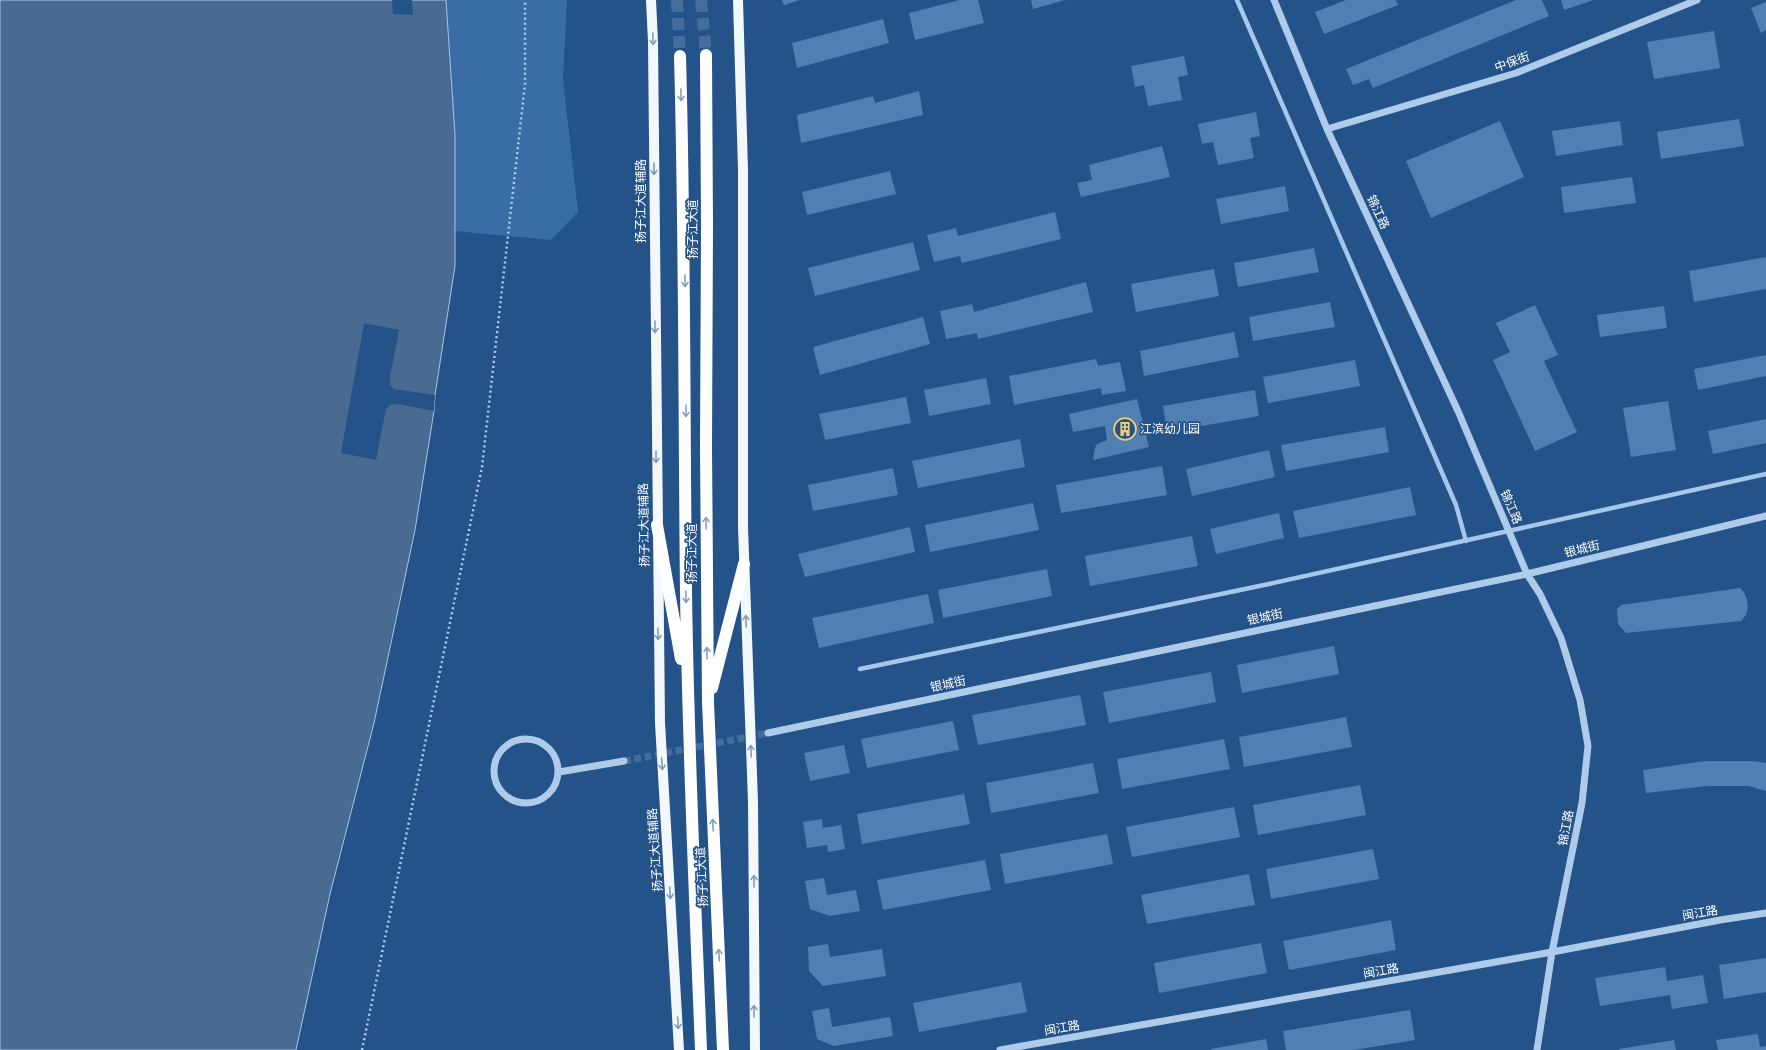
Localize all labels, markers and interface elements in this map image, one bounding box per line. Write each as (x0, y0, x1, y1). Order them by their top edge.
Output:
one-way arrow (649, 32, 656, 45)
street label: 中保街 (1492, 48, 1532, 75)
one-way arrow (677, 88, 685, 101)
street label: 扬子江大道辅路 (632, 159, 649, 243)
one-way arrow (650, 162, 658, 175)
street label: 锦江路 (1363, 192, 1394, 232)
street label: 扬子江大道 (684, 199, 701, 259)
one-way arrow (681, 274, 689, 287)
one-way arrow (651, 320, 659, 333)
one-way arrow (682, 404, 690, 417)
building icon: 江滨幼儿园 (1112, 416, 1138, 442)
place label: 江滨幼儿园 (1140, 420, 1200, 437)
one-way arrow (652, 450, 660, 463)
street label: 扬子江大道辅路 (634, 483, 653, 567)
street label: 锦江路 (1497, 487, 1526, 527)
one-way arrow (702, 517, 710, 530)
street label: 扬子江大道 (683, 523, 700, 583)
street label: 银城街 (1562, 536, 1601, 561)
one-way arrow (682, 590, 690, 603)
street label: 银城街 (1246, 604, 1284, 629)
one-way arrow (743, 615, 750, 628)
one-way arrow (654, 627, 662, 640)
one-way arrow (703, 647, 711, 660)
street label: 银城街 (929, 671, 967, 696)
one-way arrow (748, 745, 755, 758)
one-way arrow (659, 757, 666, 770)
street label: 扬子江大道辅路 (643, 808, 666, 893)
street label: 锦江路 (1554, 809, 1577, 847)
one-way arrow (710, 819, 717, 832)
street label: 扬子江大道 (691, 847, 712, 907)
one-way arrow (750, 875, 758, 888)
one-way arrow (667, 887, 674, 900)
street label: 闽江路 (1681, 901, 1719, 924)
one-way arrow (716, 949, 723, 962)
street label: 闽江路 (1362, 959, 1400, 982)
one-way arrow (751, 1005, 758, 1018)
one-way arrow (674, 1016, 682, 1029)
street label: 闽江路 (1043, 1016, 1081, 1039)

